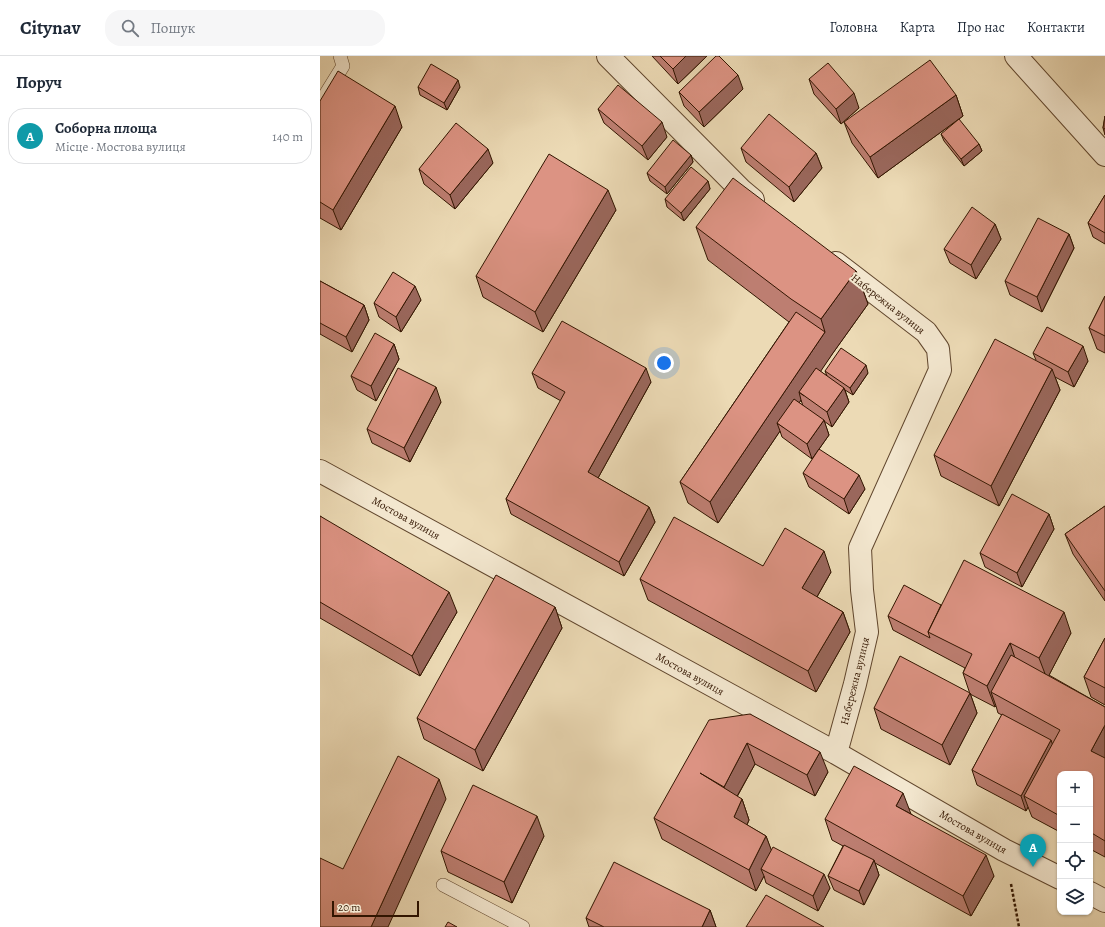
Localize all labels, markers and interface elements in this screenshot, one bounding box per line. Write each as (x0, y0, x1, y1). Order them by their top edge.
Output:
search box (105, 10, 385, 46)
text: Citynav (20, 15, 81, 41)
icon: search (119, 17, 141, 39)
text: Пошук (151, 18, 195, 38)
text: Головна (829, 18, 878, 37)
text: Карта (900, 18, 935, 37)
text: Про нас (957, 18, 1005, 37)
text: Контакти (1027, 18, 1085, 37)
text: Поруч (16, 71, 62, 94)
text: Соборна площа (55, 118, 157, 138)
text: A (26, 128, 34, 145)
text: 140 m (272, 128, 303, 145)
text: Місце · Мостова вулиця (55, 138, 186, 155)
street label: Набережна вулиця (848, 270, 928, 338)
your location (654, 353, 674, 373)
street label: Мостова вулиця (369, 493, 443, 543)
street label: Набережна вулиця (837, 636, 873, 726)
street label: Мостова вулиця (653, 649, 727, 699)
map controls (1057, 771, 1093, 915)
button: + (1057, 771, 1093, 807)
street label: Мостова вулиця (936, 807, 1010, 857)
button: − (1057, 807, 1093, 843)
pin: A (1020, 834, 1046, 867)
button: locate (1057, 843, 1093, 879)
button: layers (1057, 879, 1093, 915)
scale bar (332, 899, 419, 918)
text: 20 m (338, 900, 360, 915)

